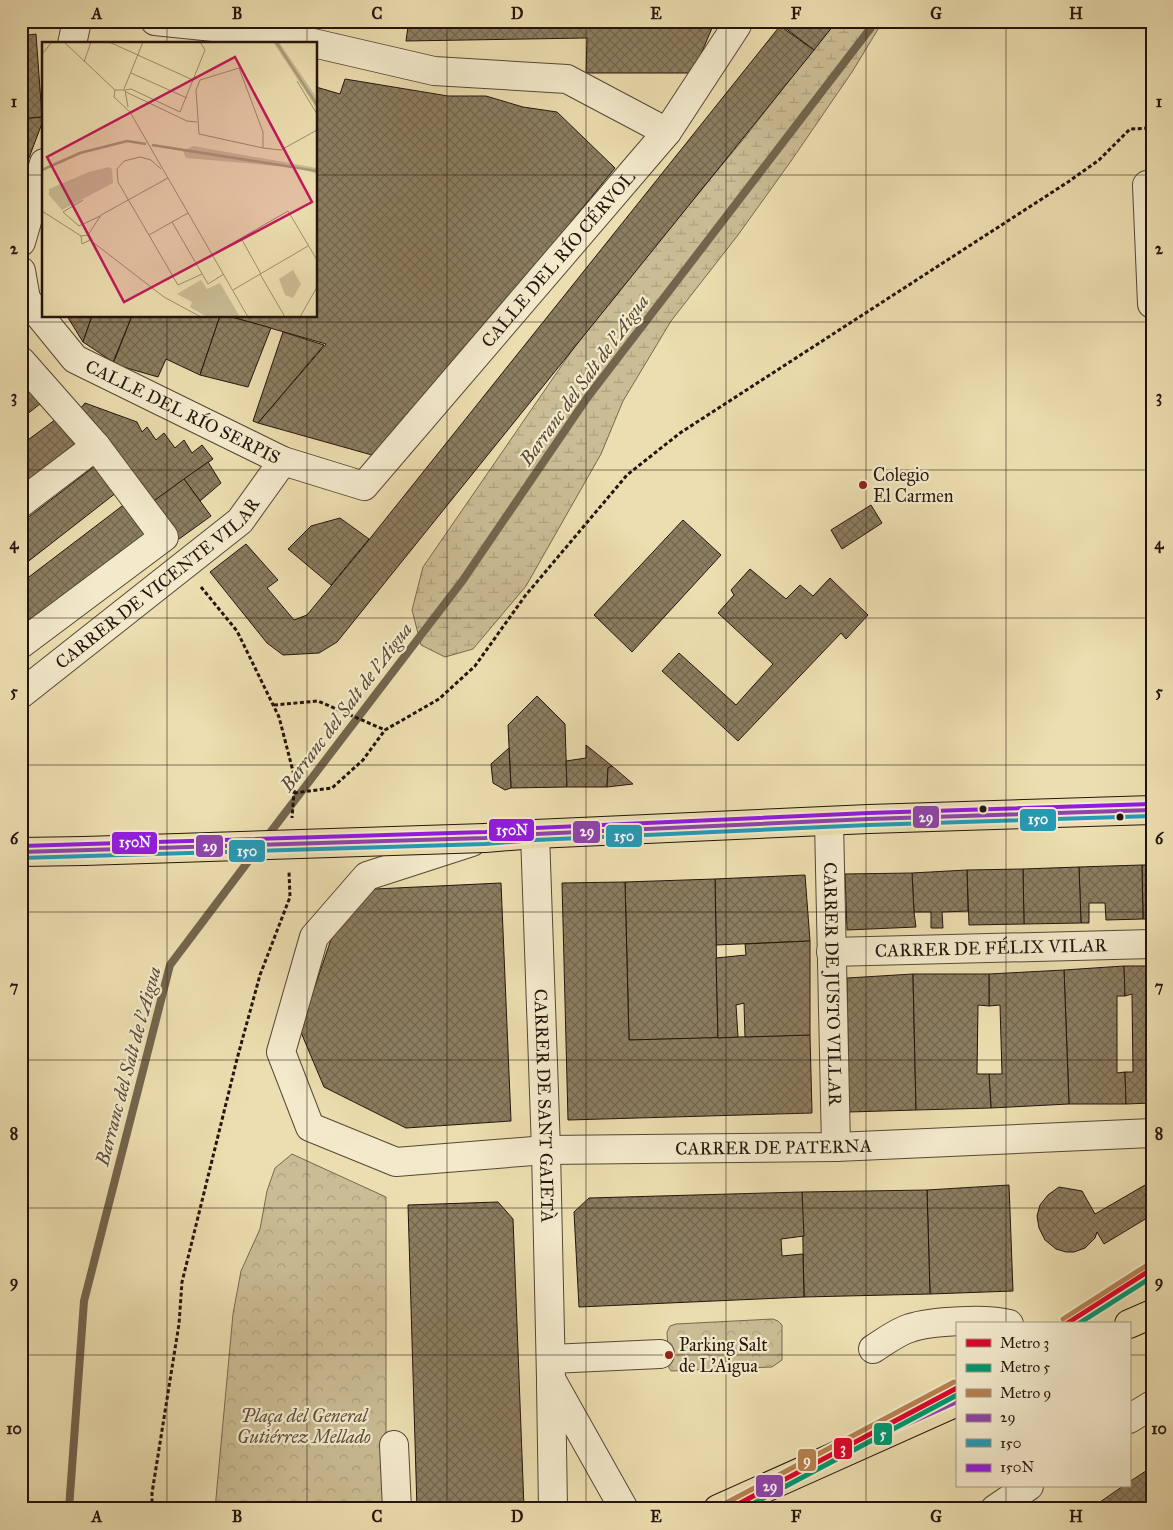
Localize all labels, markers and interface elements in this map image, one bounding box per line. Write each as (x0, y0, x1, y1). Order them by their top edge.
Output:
text: A (91, 4, 103, 23)
text: B (232, 4, 242, 23)
text: C (372, 4, 383, 23)
text: D (511, 4, 524, 23)
text: E (650, 4, 662, 23)
text: F (791, 4, 802, 23)
text: G (930, 4, 942, 23)
text: H (1069, 4, 1083, 23)
inset map (42, 42, 318, 318)
text: 1 (11, 92, 18, 111)
text: 1 (1156, 92, 1163, 111)
street label: CALLE DEL RÍO CÉRVOL (476, 166, 640, 352)
text: 2 (10, 239, 19, 258)
text: 2 (1155, 239, 1164, 258)
water label: Barranc del Salt de l'Aigua (514, 290, 654, 471)
street label: CALLE DEL RÍO SERPIS (82, 355, 284, 469)
text: 3 (11, 387, 17, 407)
text: 3 (1156, 387, 1162, 407)
place label: Colegio El Carmen (873, 464, 954, 507)
marker: Colegio El Carmen (857, 479, 869, 491)
street label: CARRER DE VICENTE VILAR (51, 492, 265, 674)
text: 4 (10, 534, 20, 554)
text: 4 (1155, 534, 1165, 554)
water label: Barranc del Salt de l'Aigua (275, 618, 417, 797)
text: 5 (10, 682, 18, 701)
text: 5 (1155, 682, 1163, 701)
unlabelled marker (978, 804, 988, 814)
line badge: 29 (912, 805, 940, 829)
line badge: 150 (1019, 808, 1057, 832)
text: 29 (919, 809, 933, 827)
text: 150 (1028, 811, 1048, 828)
unlabelled marker (1115, 812, 1125, 822)
line badge: 150N (488, 818, 535, 842)
line badge: 29 (572, 820, 601, 844)
text: 150N (496, 822, 528, 839)
text: 29 (580, 823, 594, 841)
line badge: 150 (605, 824, 643, 848)
text: 150 (614, 828, 634, 845)
text: 6 (10, 829, 19, 848)
text: 6 (1155, 829, 1164, 848)
line badge: 150N (111, 831, 158, 855)
text: 150N (119, 834, 151, 851)
line badge: 29 (195, 834, 224, 858)
text: 29 (203, 838, 217, 856)
line badge: 150 (228, 839, 266, 863)
text: 150 (237, 843, 257, 860)
street label: CARRER DE JUSTO VILLAR (819, 862, 846, 1107)
street label: CARRER DE FÉLIX VILAR (875, 934, 1109, 962)
water label: Barranc del Salt de l'Aigua (90, 964, 166, 1169)
text: 7 (10, 977, 19, 996)
text: 7 (1155, 977, 1164, 996)
street label: CARRER DE SANT GAIETÀ (529, 988, 561, 1223)
text: 8 (10, 1124, 18, 1143)
text: 8 (1155, 1124, 1163, 1143)
street label: CARRER DE PATERNA (675, 1134, 872, 1160)
text: 9 (10, 1272, 18, 1292)
text: 9 (1155, 1272, 1163, 1292)
legend (956, 1322, 1130, 1488)
place label: Parking Salt de L'Aigua (679, 1334, 768, 1378)
text: Metro 3 (1000, 1334, 1049, 1352)
marker: Parking Salt de L'Aigua (663, 1349, 675, 1361)
text: Metro 5 (1000, 1358, 1050, 1376)
text: Metro 9 (1000, 1384, 1051, 1402)
park label: Plaça del General Gutiérrez Mellado (237, 1405, 371, 1448)
text: 29 (1000, 1408, 1015, 1426)
text: 10 (6, 1419, 22, 1438)
text: 10 (1151, 1419, 1167, 1438)
line badge: 5 (873, 1422, 893, 1446)
text: 5 (880, 1426, 887, 1443)
text: 150 (1000, 1434, 1022, 1452)
line badge: 3 (833, 1437, 853, 1460)
text: 3 (840, 1440, 846, 1458)
line badge: 9 (797, 1448, 817, 1472)
text: 9 (803, 1452, 811, 1470)
text: 150N (1000, 1458, 1035, 1476)
line badge: 29 (755, 1474, 784, 1498)
text: 29 (763, 1478, 777, 1496)
text: A (91, 1507, 103, 1526)
text: B (232, 1507, 242, 1526)
text: C (372, 1507, 383, 1526)
text: D (511, 1507, 524, 1526)
text: E (650, 1507, 662, 1526)
text: F (791, 1507, 802, 1526)
text: G (930, 1507, 942, 1526)
text: H (1069, 1507, 1083, 1526)

